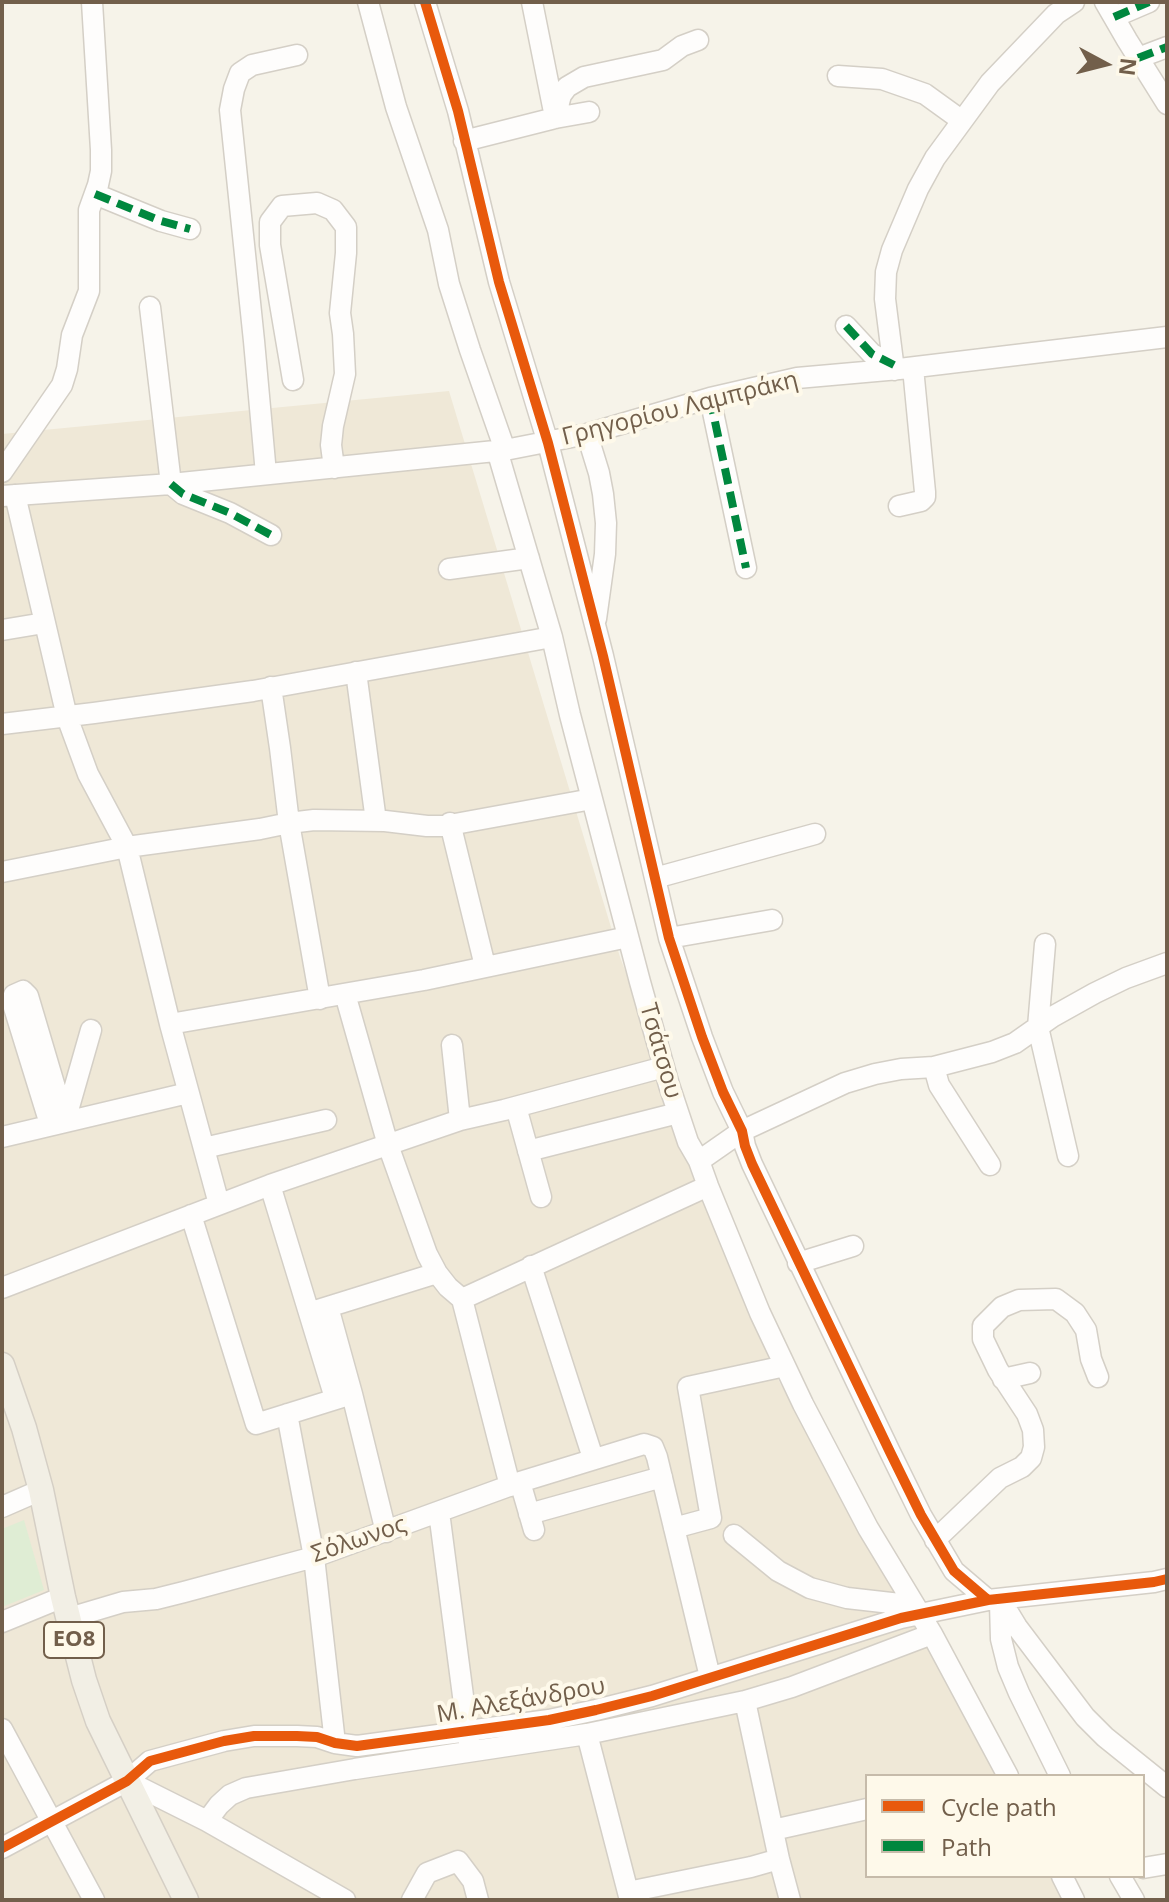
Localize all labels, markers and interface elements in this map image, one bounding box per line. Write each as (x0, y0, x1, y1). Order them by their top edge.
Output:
north arrow (1065, 24, 1145, 104)
text: N (1113, 56, 1145, 78)
street label: Γρηγορίου Λαμπράκη (559, 366, 801, 452)
street label: Τσάτσου (633, 1000, 687, 1102)
street label: Σόλωνος (308, 1510, 410, 1570)
road number: ΕΟ8 (44, 1622, 104, 1658)
street label: Μ. Αλεξάνδρου (435, 1672, 607, 1730)
legend (865, 1774, 1145, 1878)
text: Cycle path (941, 1790, 1057, 1823)
text: Path (941, 1830, 992, 1863)

